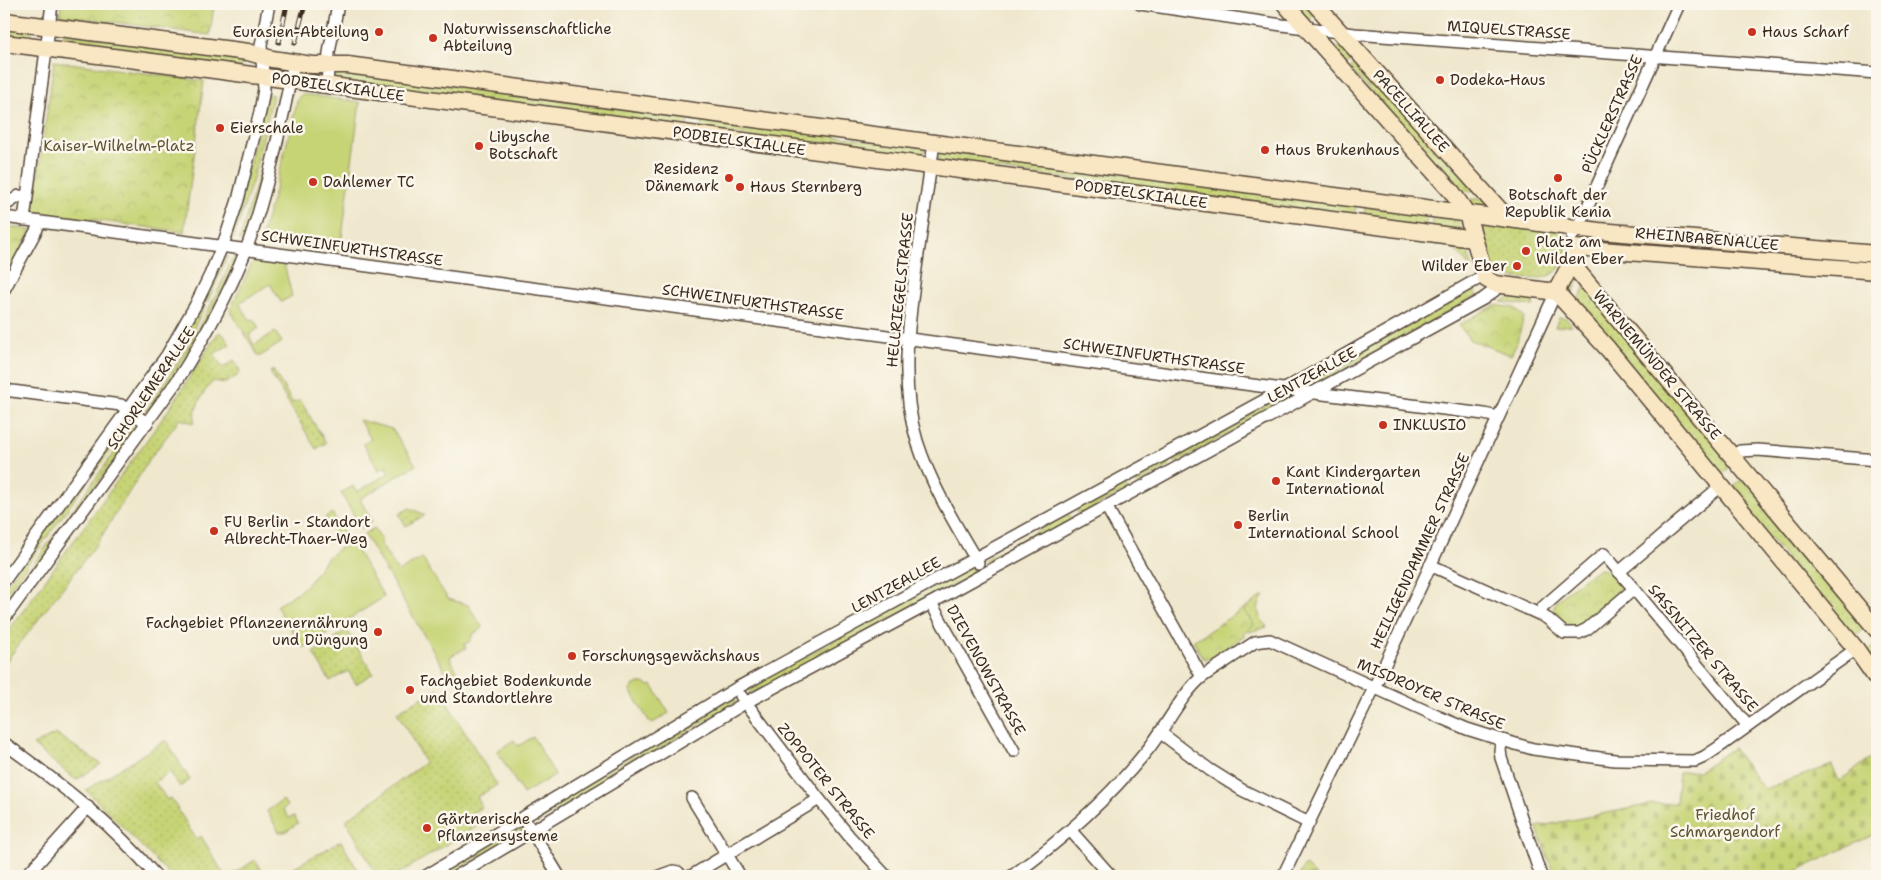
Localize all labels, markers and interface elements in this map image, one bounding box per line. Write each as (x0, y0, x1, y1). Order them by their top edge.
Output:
street label: MIQUELSTRASSE (1446, 16, 1572, 44)
place label: Naturwissenschaftliche Abteilung (443, 19, 612, 56)
place label: Eurasien-Abteilung (232, 22, 369, 42)
place label: Haus Scharf (1762, 22, 1849, 42)
marker: Eurasien-Abteilung (373, 26, 385, 38)
marker: Haus Scharf (1746, 26, 1758, 38)
marker: Naturwissenschaftliche Abteilung (427, 32, 439, 44)
street label: PÜCKLERSTRASSE (1577, 51, 1647, 177)
street label: PACELLIALLEE (1368, 65, 1454, 157)
street label: PODBIELSKIALLEE (270, 68, 406, 106)
place label: Dodeka-Haus (1450, 70, 1546, 90)
marker: Dodeka-Haus (1434, 74, 1446, 86)
place label: Eierschale (230, 118, 304, 138)
marker: Eierschale (214, 122, 226, 134)
street label: PODBIELSKIALLEE (671, 122, 807, 160)
place label: Libysche Botschaft (489, 127, 558, 164)
park label: Kaiser-Wilhelm-Platz (43, 136, 195, 156)
marker: Libysche Botschaft (473, 140, 485, 152)
place label: Haus Brukenhaus (1275, 140, 1400, 160)
marker: Haus Brukenhaus (1259, 144, 1271, 156)
place label: Residenz Dänemark (645, 159, 719, 196)
place label: Dahlemer TC (323, 172, 415, 192)
marker: Residenz Dänemark (723, 172, 735, 184)
marker: Botschaft der Republik Kenia (1552, 172, 1564, 184)
street label: PODBIELSKIALLEE (1073, 175, 1209, 213)
marker: Dahlemer TC (307, 176, 319, 188)
place label: Haus Sternberg (750, 177, 862, 197)
marker: Haus Sternberg (734, 181, 746, 193)
place label: Botschaft der Republik Kenia (1505, 185, 1612, 222)
street label: HELLRIEGELSTRASSE (882, 212, 918, 368)
street label: RHEINBABENALLEE (1634, 223, 1780, 255)
street label: SCHWEINFURTHSTRASSE (260, 225, 444, 271)
place label: Platz am Wilden Eber (1536, 232, 1624, 269)
marker: Platz am Wilden Eber (1520, 245, 1532, 257)
place label: Wilder Eber (1421, 256, 1507, 276)
marker: Wilder Eber (1511, 260, 1523, 272)
street label: SCHWEINFURTHSTRASSE (661, 279, 845, 325)
street label: WARNEMÜNDER STRASSE (1588, 286, 1726, 444)
street label: SCHORLEMERALLEE (102, 323, 200, 453)
street label: SCHWEINFURTHSTRASSE (1062, 333, 1246, 379)
street label: LENTZEALLEE (1264, 342, 1360, 408)
place label: INKLUSIO (1393, 415, 1466, 435)
marker: INKLUSIO (1377, 419, 1389, 431)
street label: HEILIGENDAMMER STRASSE (1366, 450, 1474, 652)
place label: Kant Kindergarten International (1286, 462, 1421, 499)
marker: Kant Kindergarten International (1270, 475, 1282, 487)
place label: Berlin International School (1248, 506, 1399, 543)
place label: FU Berlin - Standort Albrecht-Thaer-Weg (224, 512, 371, 549)
marker: Berlin International School (1232, 519, 1244, 531)
marker: FU Berlin - Standort Albrecht-Thaer-Weg (208, 525, 220, 537)
street label: LENTZEALLEE (848, 552, 944, 618)
street label: SASSNITZER STRASSE (1644, 580, 1762, 716)
street label: DIEVENOWSTRASSE (942, 601, 1030, 739)
place label: Fachgebiet Pflanzenernährung und Düngung (146, 613, 368, 650)
marker: Fachgebiet Pflanzenernährung und Düngung (372, 626, 384, 638)
place label: Forschungsgewächshaus (582, 646, 760, 666)
marker: Forschungsgewächshaus (566, 650, 578, 662)
street label: MISDROYER STRASSE (1354, 654, 1508, 734)
place label: Fachgebiet Bodenkunde und Standortlehre (420, 671, 592, 708)
marker: Fachgebiet Bodenkunde und Standortlehre (404, 684, 416, 696)
street label: ZOPPOTER STRASSE (773, 719, 879, 843)
park label: Friedhof Schmargendorf (1670, 805, 1781, 842)
place label: Gärtnerische Pflanzensysteme (437, 809, 559, 846)
marker: Gärtnerische Pflanzensysteme (421, 822, 433, 834)

